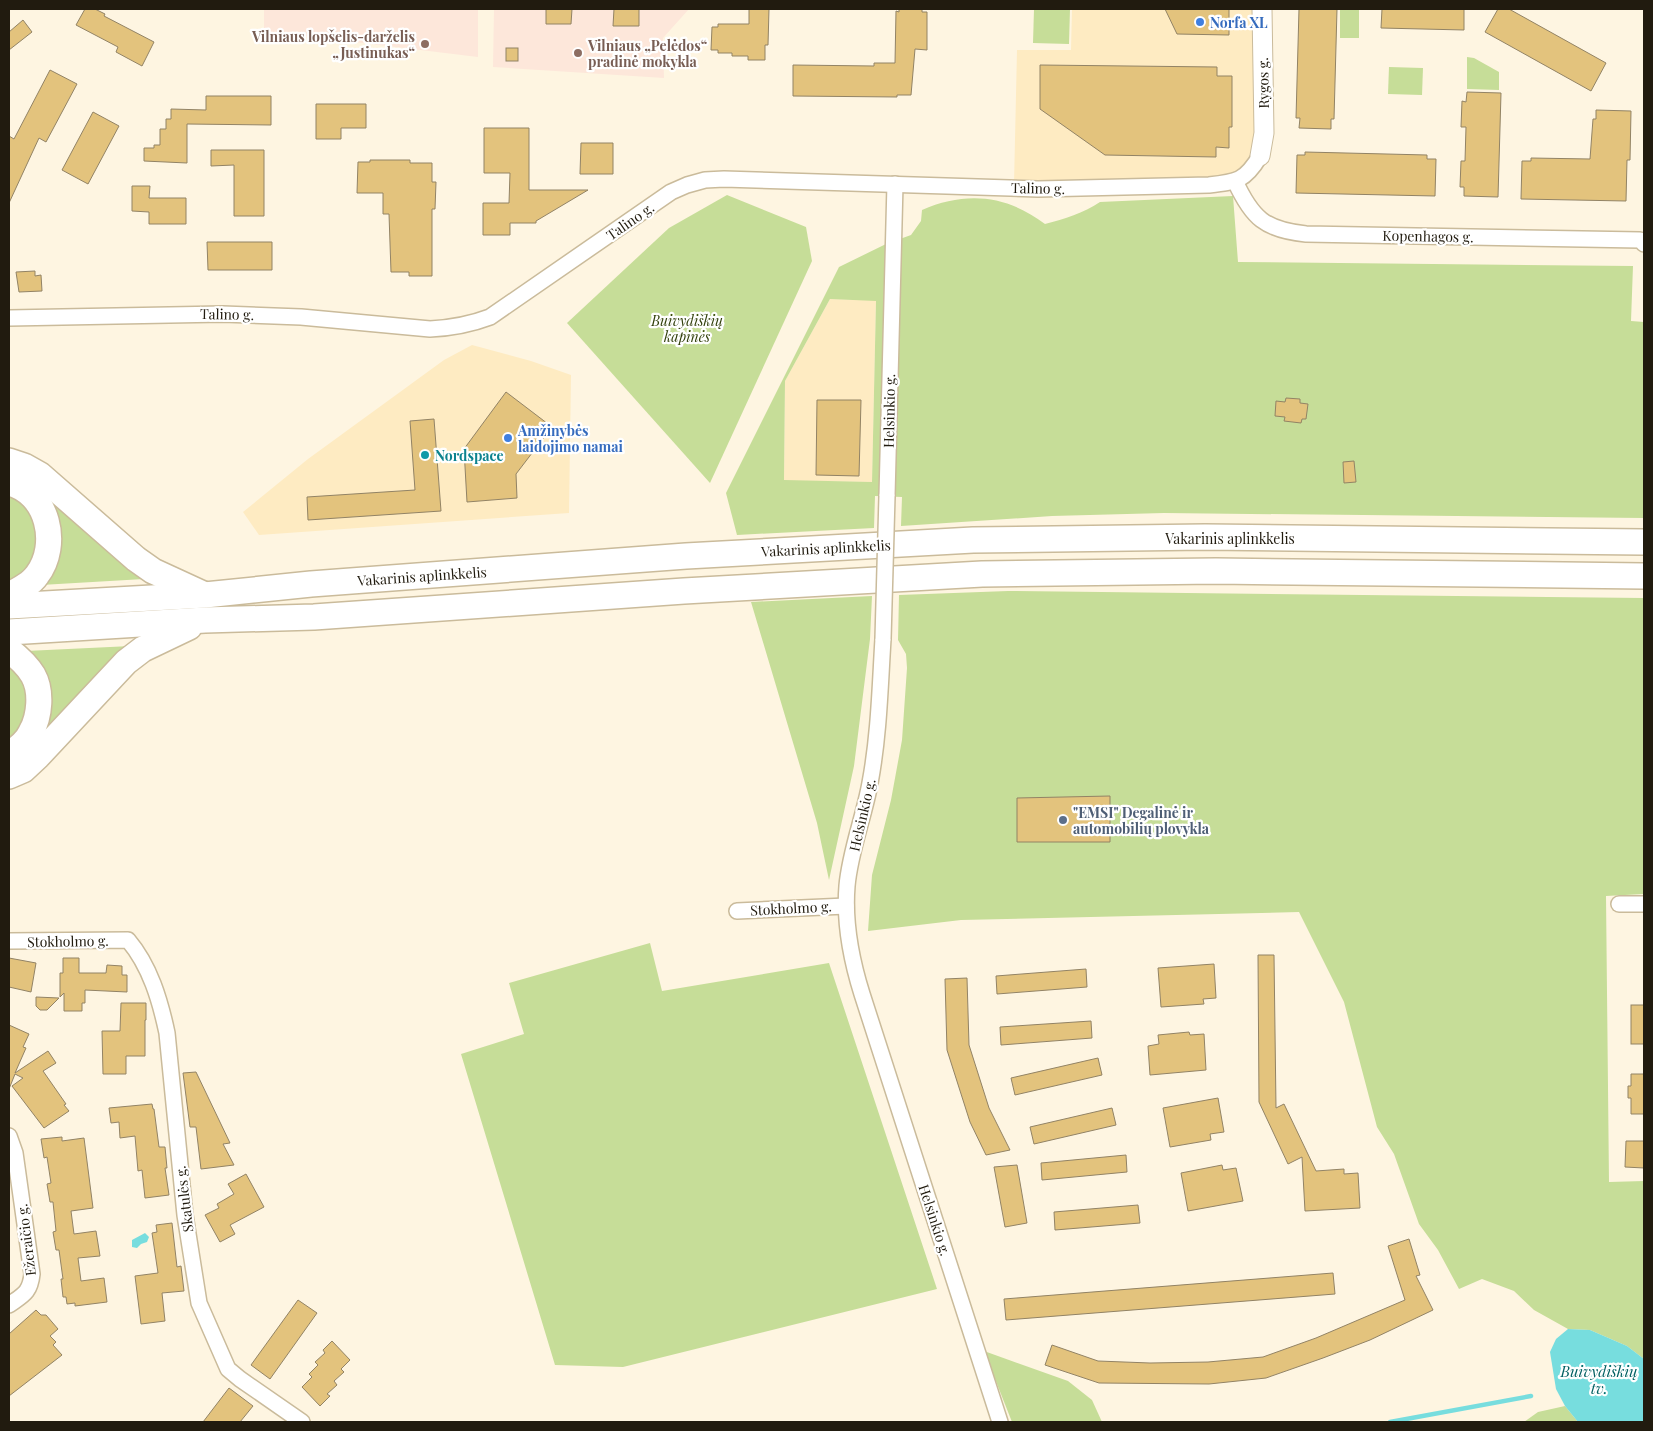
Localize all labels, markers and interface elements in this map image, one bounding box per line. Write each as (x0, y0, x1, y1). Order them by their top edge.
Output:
place label: Norfa XL (1210, 13, 1268, 32)
marker: Norfa XL (1194, 16, 1206, 28)
place label: Vilniaus lopšelis-darželis „Justinukas“ (251, 27, 415, 62)
place label: Vilniaus „Pelėdos“ pradinė mokykla (587, 36, 707, 71)
marker: Vilniaus lopšelis-darželis „Justinukas“ (419, 38, 431, 50)
marker: Vilniaus „Pelėdos“ pradinė mokykla (572, 47, 584, 59)
street label: Rygos g. (1253, 57, 1273, 109)
street label: Talino g. (1011, 178, 1065, 198)
street label: Talino g. (602, 198, 658, 244)
street label: Kopenhagos g. (1382, 226, 1474, 246)
street label: Talino g. (200, 304, 254, 324)
park label: Buivydiškių kapinės (650, 311, 723, 346)
street label: Helsinkio g. (879, 374, 899, 448)
place label: Amžinybės laidojimo namai (517, 421, 623, 456)
marker: Amžinybės laidojimo namai (502, 432, 514, 444)
place label: Nordspace (435, 446, 504, 465)
marker: Nordspace (419, 449, 431, 461)
street label: Vakarinis aplinkkelis (1164, 529, 1295, 548)
street label: Vakarinis aplinkkelis (760, 535, 891, 561)
street label: Vakarinis aplinkkelis (356, 562, 487, 590)
street label: Helsinkio g. (844, 777, 880, 853)
place label: "EMSI" Degalinė ir automobilių plovykla (1073, 803, 1210, 838)
marker: "EMSI" Degalinė ir automobilių plovykla (1057, 814, 1069, 826)
street label: Stokholmo g. (750, 896, 832, 920)
street label: Stokholmo g. (27, 931, 109, 951)
street label: Skatulės g. (171, 1165, 197, 1233)
street label: Helsinkio g. (915, 1182, 955, 1258)
street label: Ežeraičio g. (12, 1203, 40, 1277)
water label: Buivydiškių tv. (1560, 1361, 1637, 1398)

